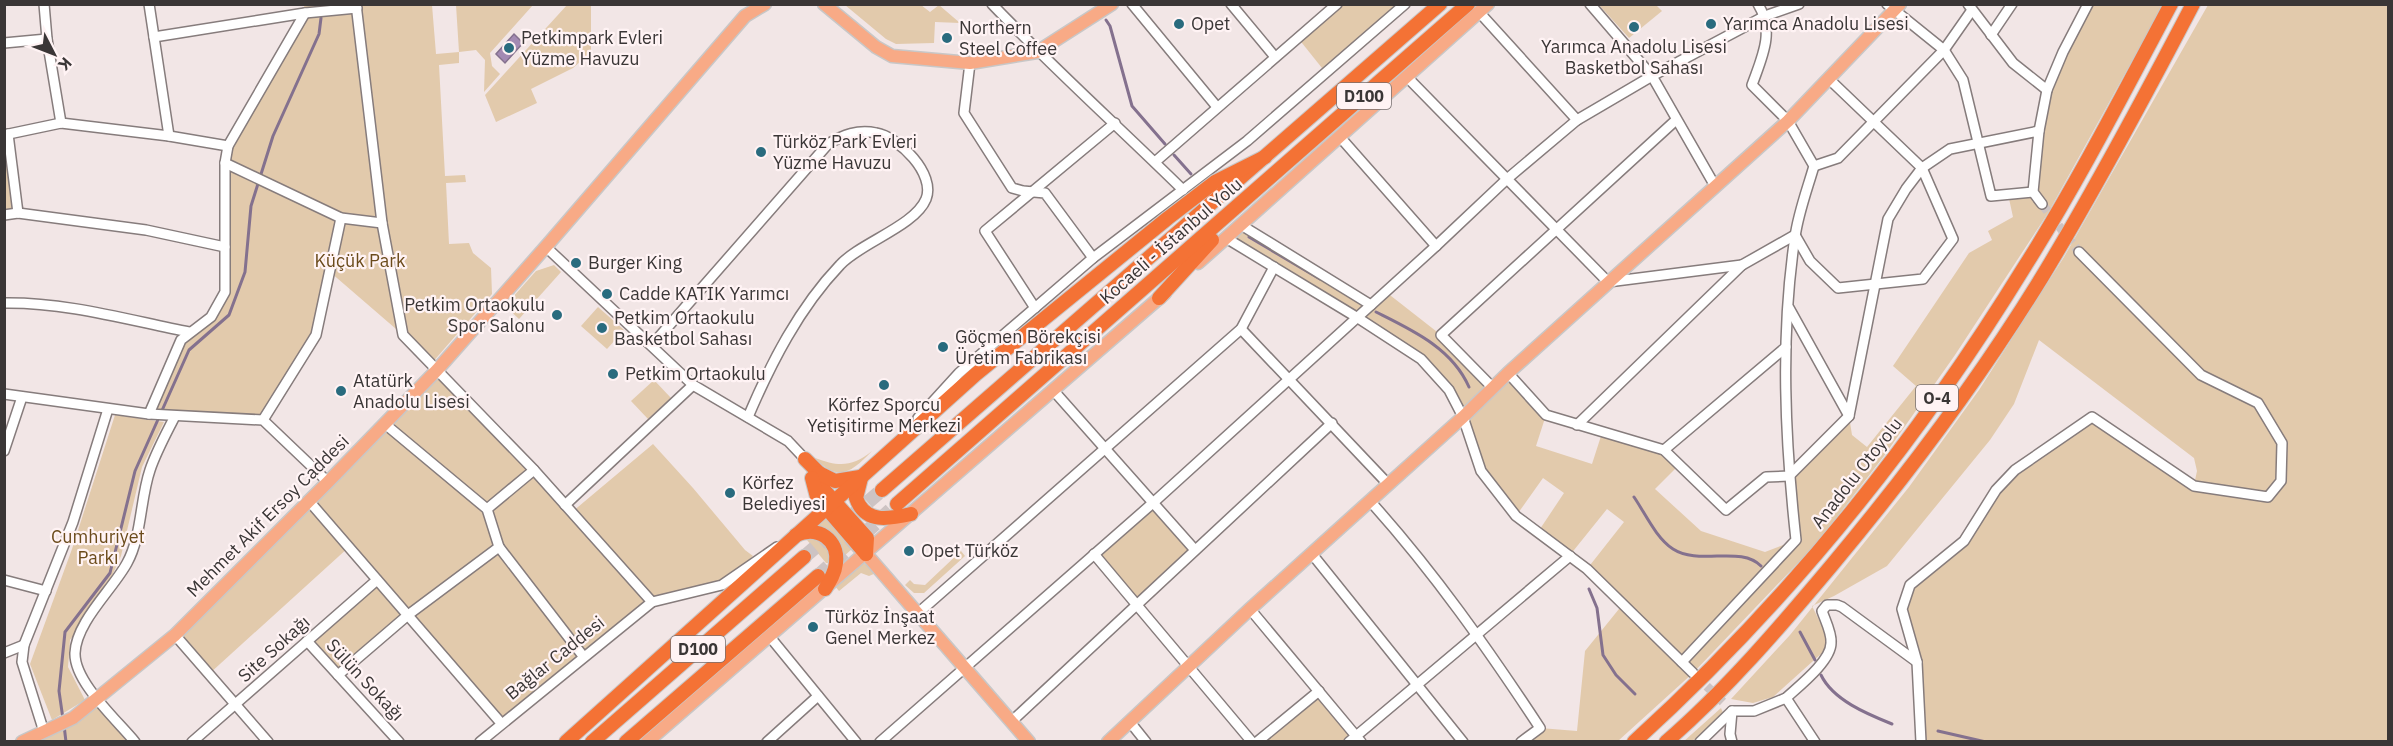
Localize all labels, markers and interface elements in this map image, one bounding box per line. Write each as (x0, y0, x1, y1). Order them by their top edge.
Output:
place label: Opet (1191, 12, 1230, 35)
place label: Yarımca Anadolu Lisesi (1723, 12, 1909, 35)
place label: Northern Steel Coffee (959, 16, 1057, 60)
marker: Opet (1172, 17, 1186, 31)
marker: Yarımca Anadolu Lisesi (1704, 17, 1718, 31)
marker: Yarımca Anadolu Lisesi Basketbol Sahası (1627, 20, 1641, 34)
north arrow (24, 24, 84, 84)
place label: Petkimpark Evleri Yüzme Havuzu (521, 26, 663, 70)
marker: Northern Steel Coffee (940, 31, 954, 45)
place label: Yarımca Anadolu Lisesi Basketbol Sahası (1541, 35, 1727, 79)
marker: Petkimpark Evleri Yüzme Havuzu (502, 41, 516, 55)
text: K (54, 53, 76, 75)
road number: D100 (1337, 83, 1391, 109)
place label: Türköz Park Evleri Yüzme Havuzu (773, 130, 917, 174)
marker: Türköz Park Evleri Yüzme Havuzu (754, 145, 768, 159)
street label: Kocaeli - İstanbul Yolu (1095, 172, 1247, 309)
park label: Küçük Park (315, 249, 406, 272)
place label: Burger King (588, 251, 682, 274)
marker: Burger King (569, 256, 583, 270)
place label: Cadde KATIK Yarımcı (619, 282, 789, 305)
marker: Cadde KATIK Yarımcı (600, 287, 614, 301)
place label: Petkim Ortaokulu Spor Salonu (404, 293, 545, 337)
place label: Petkim Ortaokulu Basketbol Sahası (614, 306, 755, 350)
marker: Petkim Ortaokulu Spor Salonu (550, 308, 564, 322)
marker: Petkim Ortaokulu Basketbol Sahası (595, 321, 609, 335)
place label: Göçmen Börekçisi Üretim Fabrikası (955, 325, 1101, 369)
marker: Göçmen Börekçisi Üretim Fabrikası (936, 340, 950, 354)
place label: Petkim Ortaokulu (625, 362, 766, 385)
marker: Petkim Ortaokulu (606, 367, 620, 381)
place label: Atatürk Anadolu Lisesi (353, 369, 470, 413)
marker: Körfez Sporcu Yetişitirme Merkezi (877, 378, 891, 392)
marker: Atatürk Anadolu Lisesi (334, 384, 348, 398)
road number: O-4 (1916, 385, 1958, 411)
place label: Körfez Sporcu Yetişitirme Merkezi (807, 393, 961, 437)
street label: Anadolu Otoyolu (1806, 413, 1907, 533)
street label: Mehmet Akif Ersoy Caddesi (182, 430, 354, 602)
place label: Körfez Belediyesi (742, 471, 825, 515)
marker: Körfez Belediyesi (723, 486, 737, 500)
park label: Cumhuriyet Parkı (51, 525, 145, 569)
place label: Opet Türköz (921, 539, 1018, 562)
marker: Opet Türköz (902, 544, 916, 558)
place label: Türköz İnşaat Genel Merkez (825, 605, 935, 649)
street label: Site Sokağı (233, 610, 314, 687)
street label: Bağlar Caddesi (500, 611, 609, 705)
marker: Türköz İnşaat Genel Merkez (806, 620, 820, 634)
street label: Sülün Sokağı (322, 634, 409, 725)
road number: D100 (671, 636, 725, 662)

